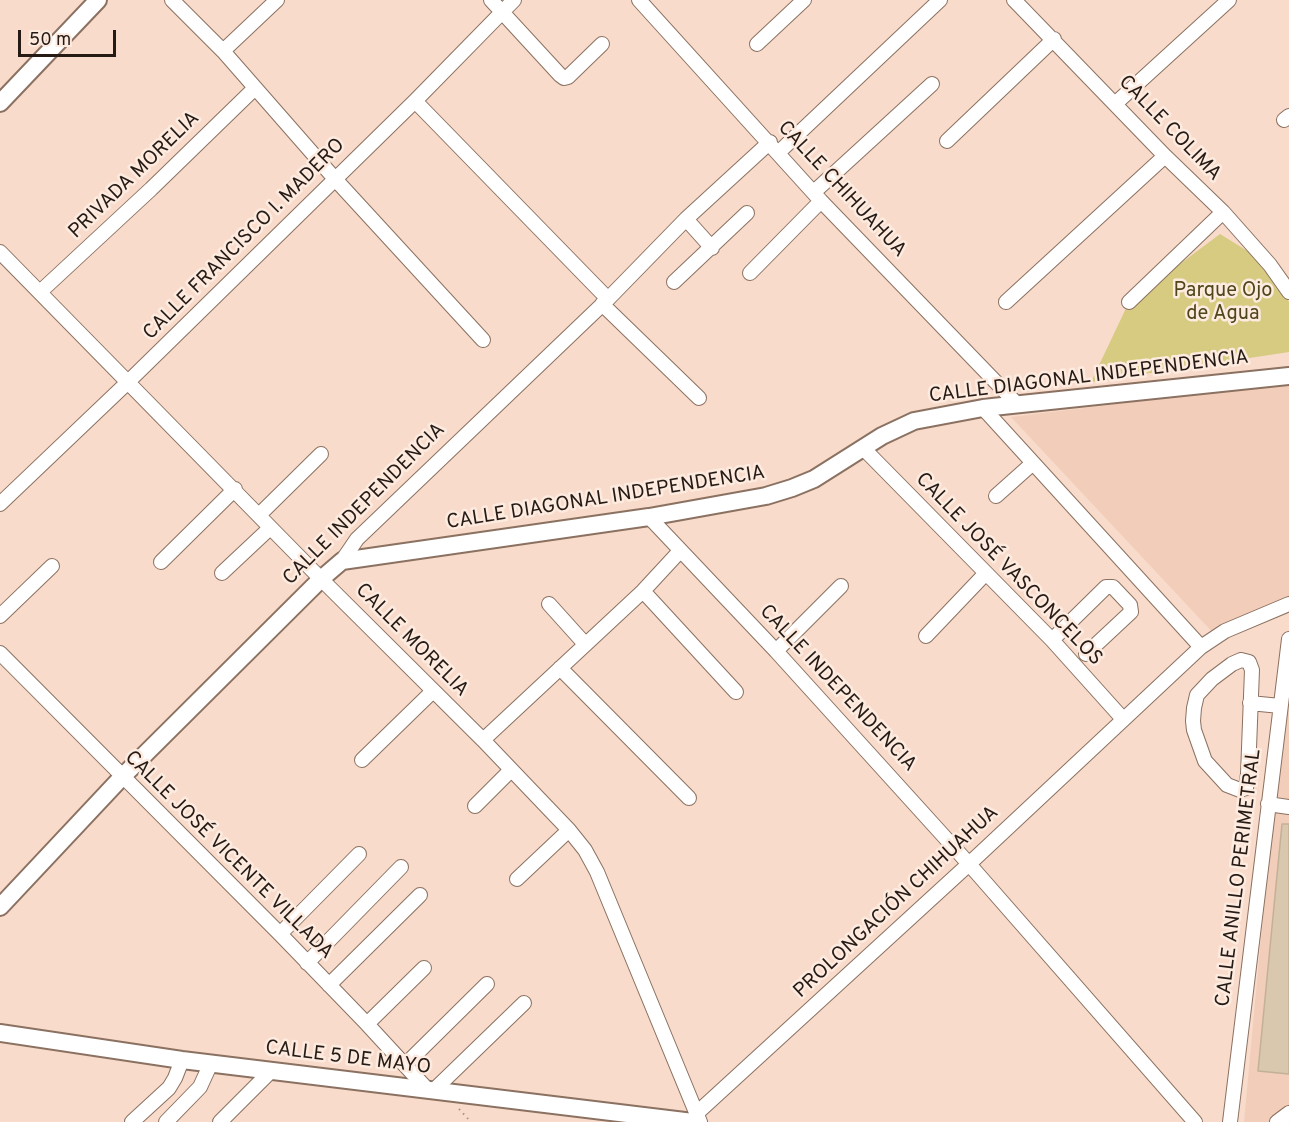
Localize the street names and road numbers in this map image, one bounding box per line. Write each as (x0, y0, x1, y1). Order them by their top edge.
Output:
street label: CALLE COLIMA (1112, 71, 1226, 187)
street label: PRIVADA MORELIA (65, 107, 205, 245)
street label: CALLE CHIHUAHUA (772, 117, 910, 263)
street label: CALLE FRANCISCO I. MADERO (139, 134, 351, 346)
street label: CALLE DIAGONAL INDEPENDENCIA (928, 346, 1250, 410)
street label: CALLE INDEPENDENCIA (279, 419, 451, 591)
street label: CALLE DIAGONAL INDEPENDENCIA (445, 462, 767, 536)
street label: CALLE JOSÉ VASCONCELOS (909, 469, 1107, 671)
street label: CALLE MORELIA (349, 579, 473, 703)
street label: CALLE INDEPENDENCIA (753, 601, 921, 777)
street label: CALLE JOSÉ VICENTE VILLADA (119, 747, 337, 965)
street label: CALLE ANILLO PERIMETRAL (1212, 748, 1268, 1008)
street label: PROLONGACIÓN CHIHUAHUA (790, 802, 1004, 1004)
street label: CALLE 5 DE MAYO (264, 1037, 432, 1081)

